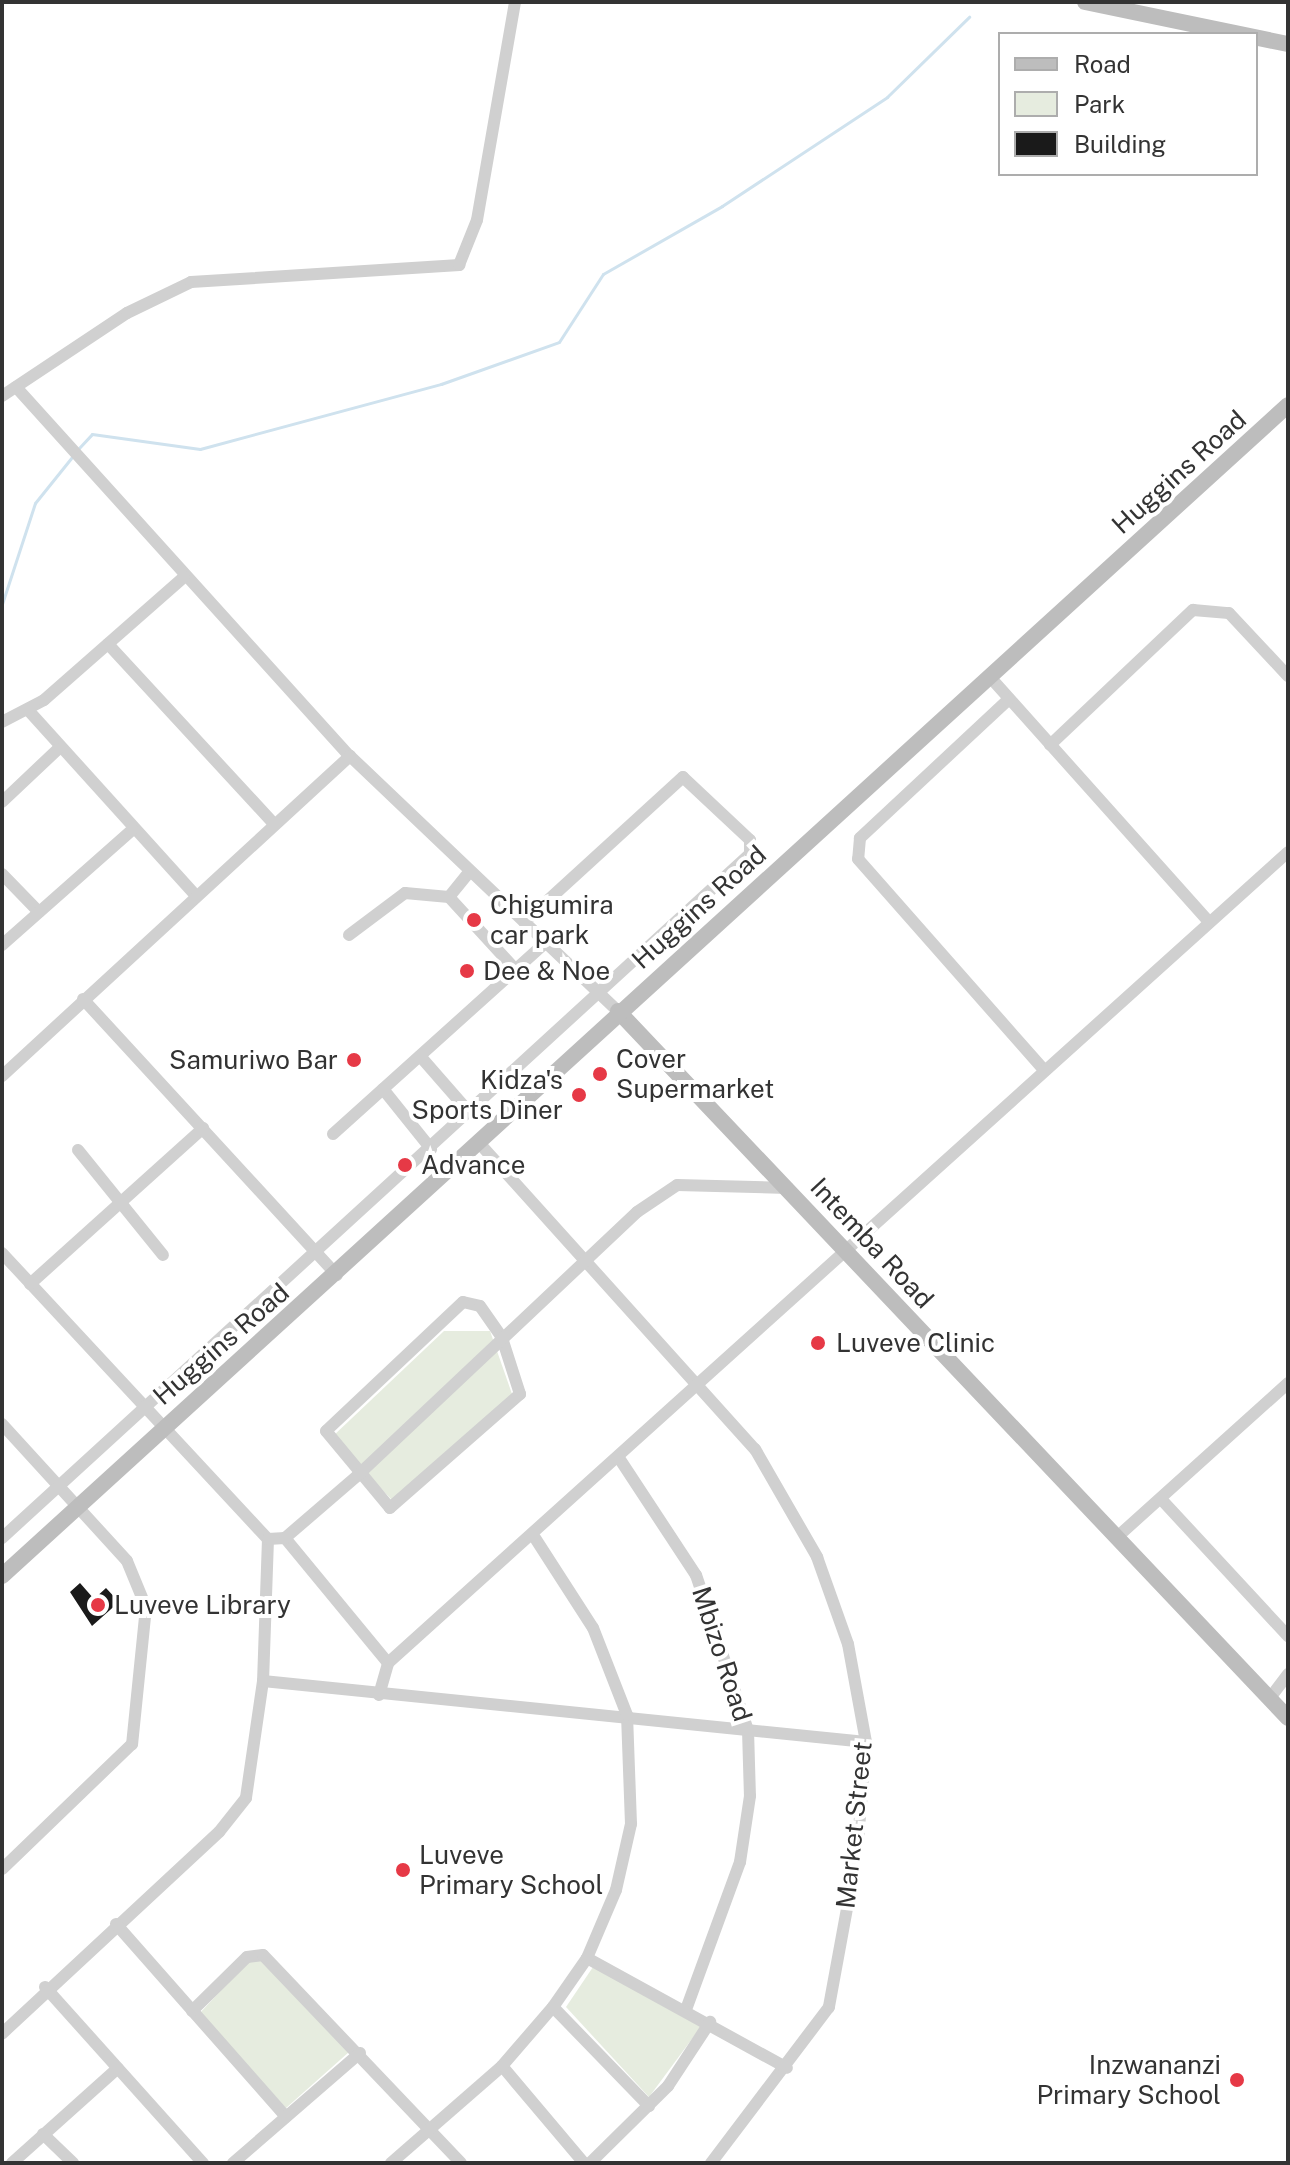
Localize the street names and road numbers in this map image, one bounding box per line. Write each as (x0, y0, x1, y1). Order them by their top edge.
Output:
street label: Huggins Road (1106, 404, 1252, 540)
street label: Huggins Road (626, 839, 772, 975)
street label: Intemba Road (804, 1172, 940, 1314)
street label: Huggins Road (147, 1277, 295, 1411)
street label: Mbizo Road (686, 1583, 758, 1725)
street label: Market Street (830, 1740, 878, 1910)

